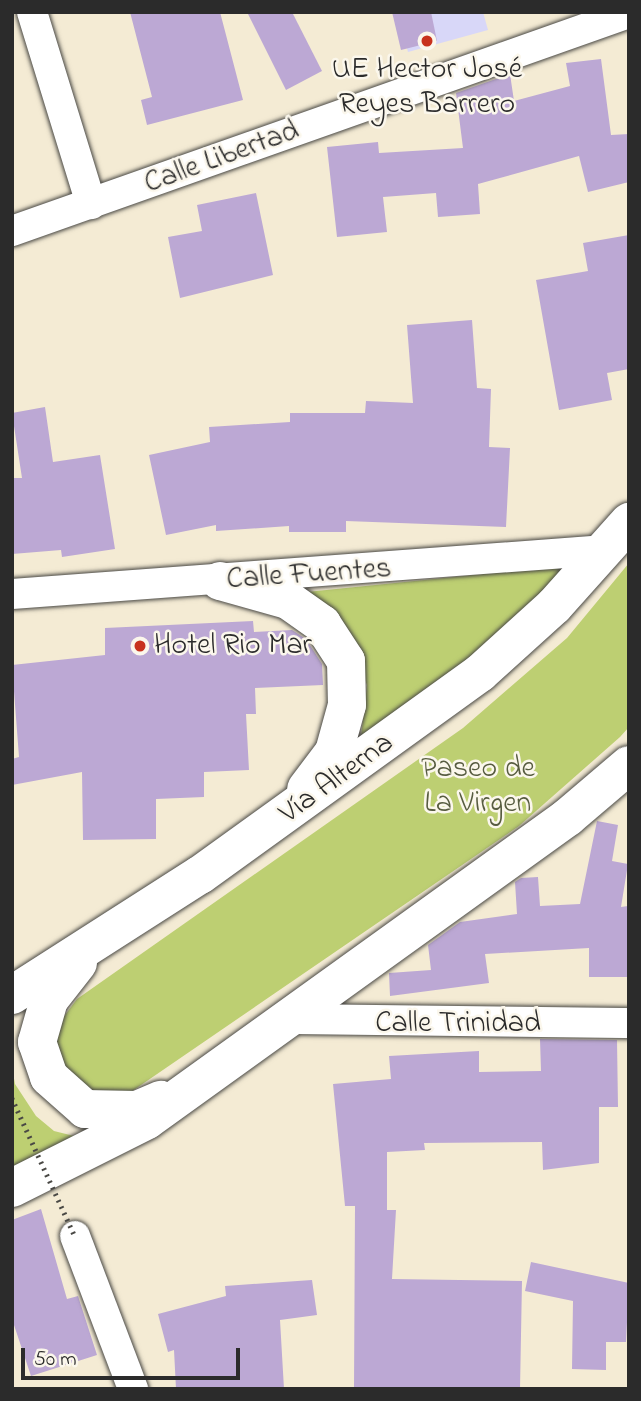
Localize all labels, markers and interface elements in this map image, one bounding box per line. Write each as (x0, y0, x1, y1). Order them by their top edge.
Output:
marker: UE Hector José Reyes Barrero (419, 33, 435, 49)
place label: UE Hector José Reyes Barrero (332, 52, 522, 122)
street label: Calle Libertad (140, 113, 304, 203)
street label: Calle Fuentes (225, 551, 393, 599)
place label: Hotel Rio Mar (154, 628, 312, 664)
marker: Hotel Rio Mar (132, 638, 148, 654)
street label: Vía Alterna (273, 726, 401, 832)
park label: Paseo de La Virgen (421, 751, 535, 822)
street label: Calle Trinidad (375, 1006, 541, 1042)
scale bar (24, 1334, 243, 1378)
text: 50 m (34, 1345, 77, 1375)

